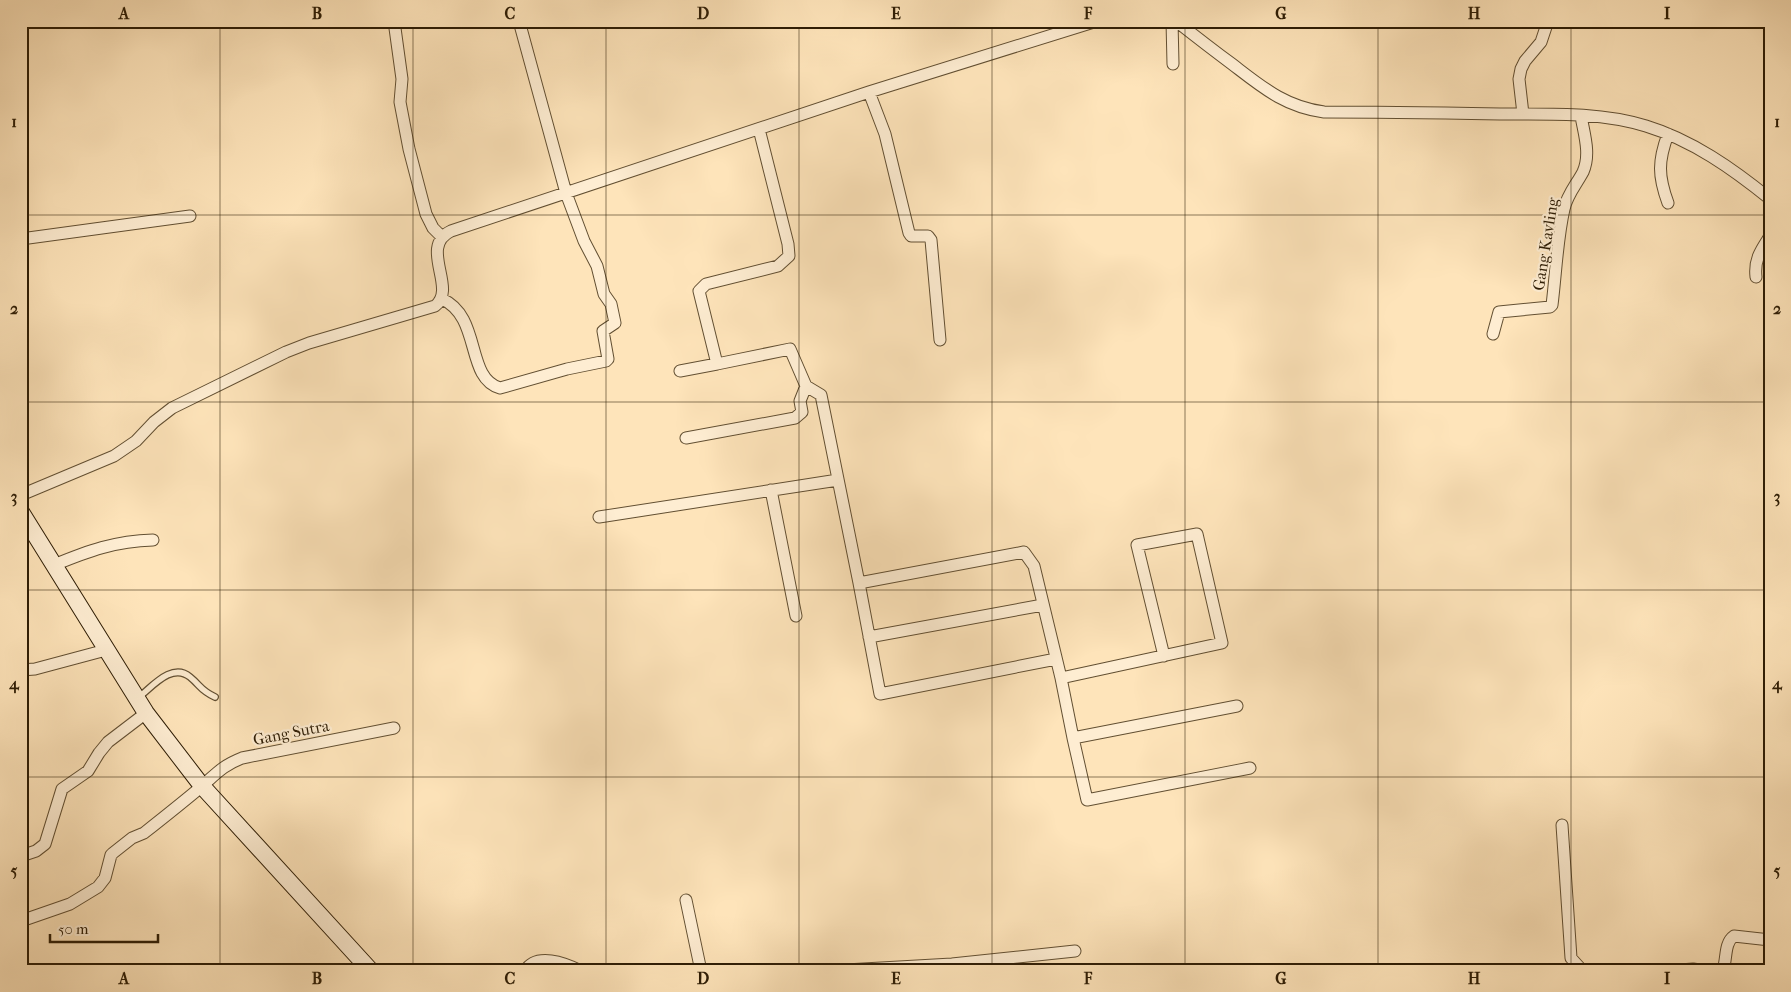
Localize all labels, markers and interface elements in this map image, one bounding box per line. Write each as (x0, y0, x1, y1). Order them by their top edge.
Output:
text: A (118, 4, 130, 23)
text: B (312, 4, 322, 23)
text: C (505, 4, 516, 23)
text: D (697, 4, 709, 23)
text: E (891, 4, 901, 23)
text: F (1083, 4, 1093, 23)
text: G (1275, 4, 1287, 23)
text: H (1468, 4, 1481, 23)
text: I (1664, 4, 1671, 23)
text: 1 (11, 112, 17, 131)
text: 1 (1774, 112, 1780, 131)
street label: Gang Kavling (1529, 196, 1562, 292)
text: 2 (10, 299, 18, 318)
text: 2 (1773, 299, 1781, 318)
text: 3 (11, 487, 17, 507)
text: 3 (1774, 487, 1780, 507)
text: 4 (8, 674, 20, 694)
text: 4 (1771, 674, 1783, 694)
street label: Gang Sutra (251, 716, 331, 749)
text: 5 (11, 861, 18, 880)
text: 5 (1774, 861, 1781, 880)
scale bar (50, 912, 158, 944)
text: 50 m (58, 920, 89, 938)
text: A (118, 969, 130, 988)
text: B (312, 969, 322, 988)
text: C (505, 969, 516, 988)
text: D (697, 969, 709, 988)
text: E (891, 969, 901, 988)
text: F (1083, 969, 1093, 988)
text: G (1275, 969, 1287, 988)
text: H (1468, 969, 1481, 988)
text: I (1664, 969, 1671, 988)

